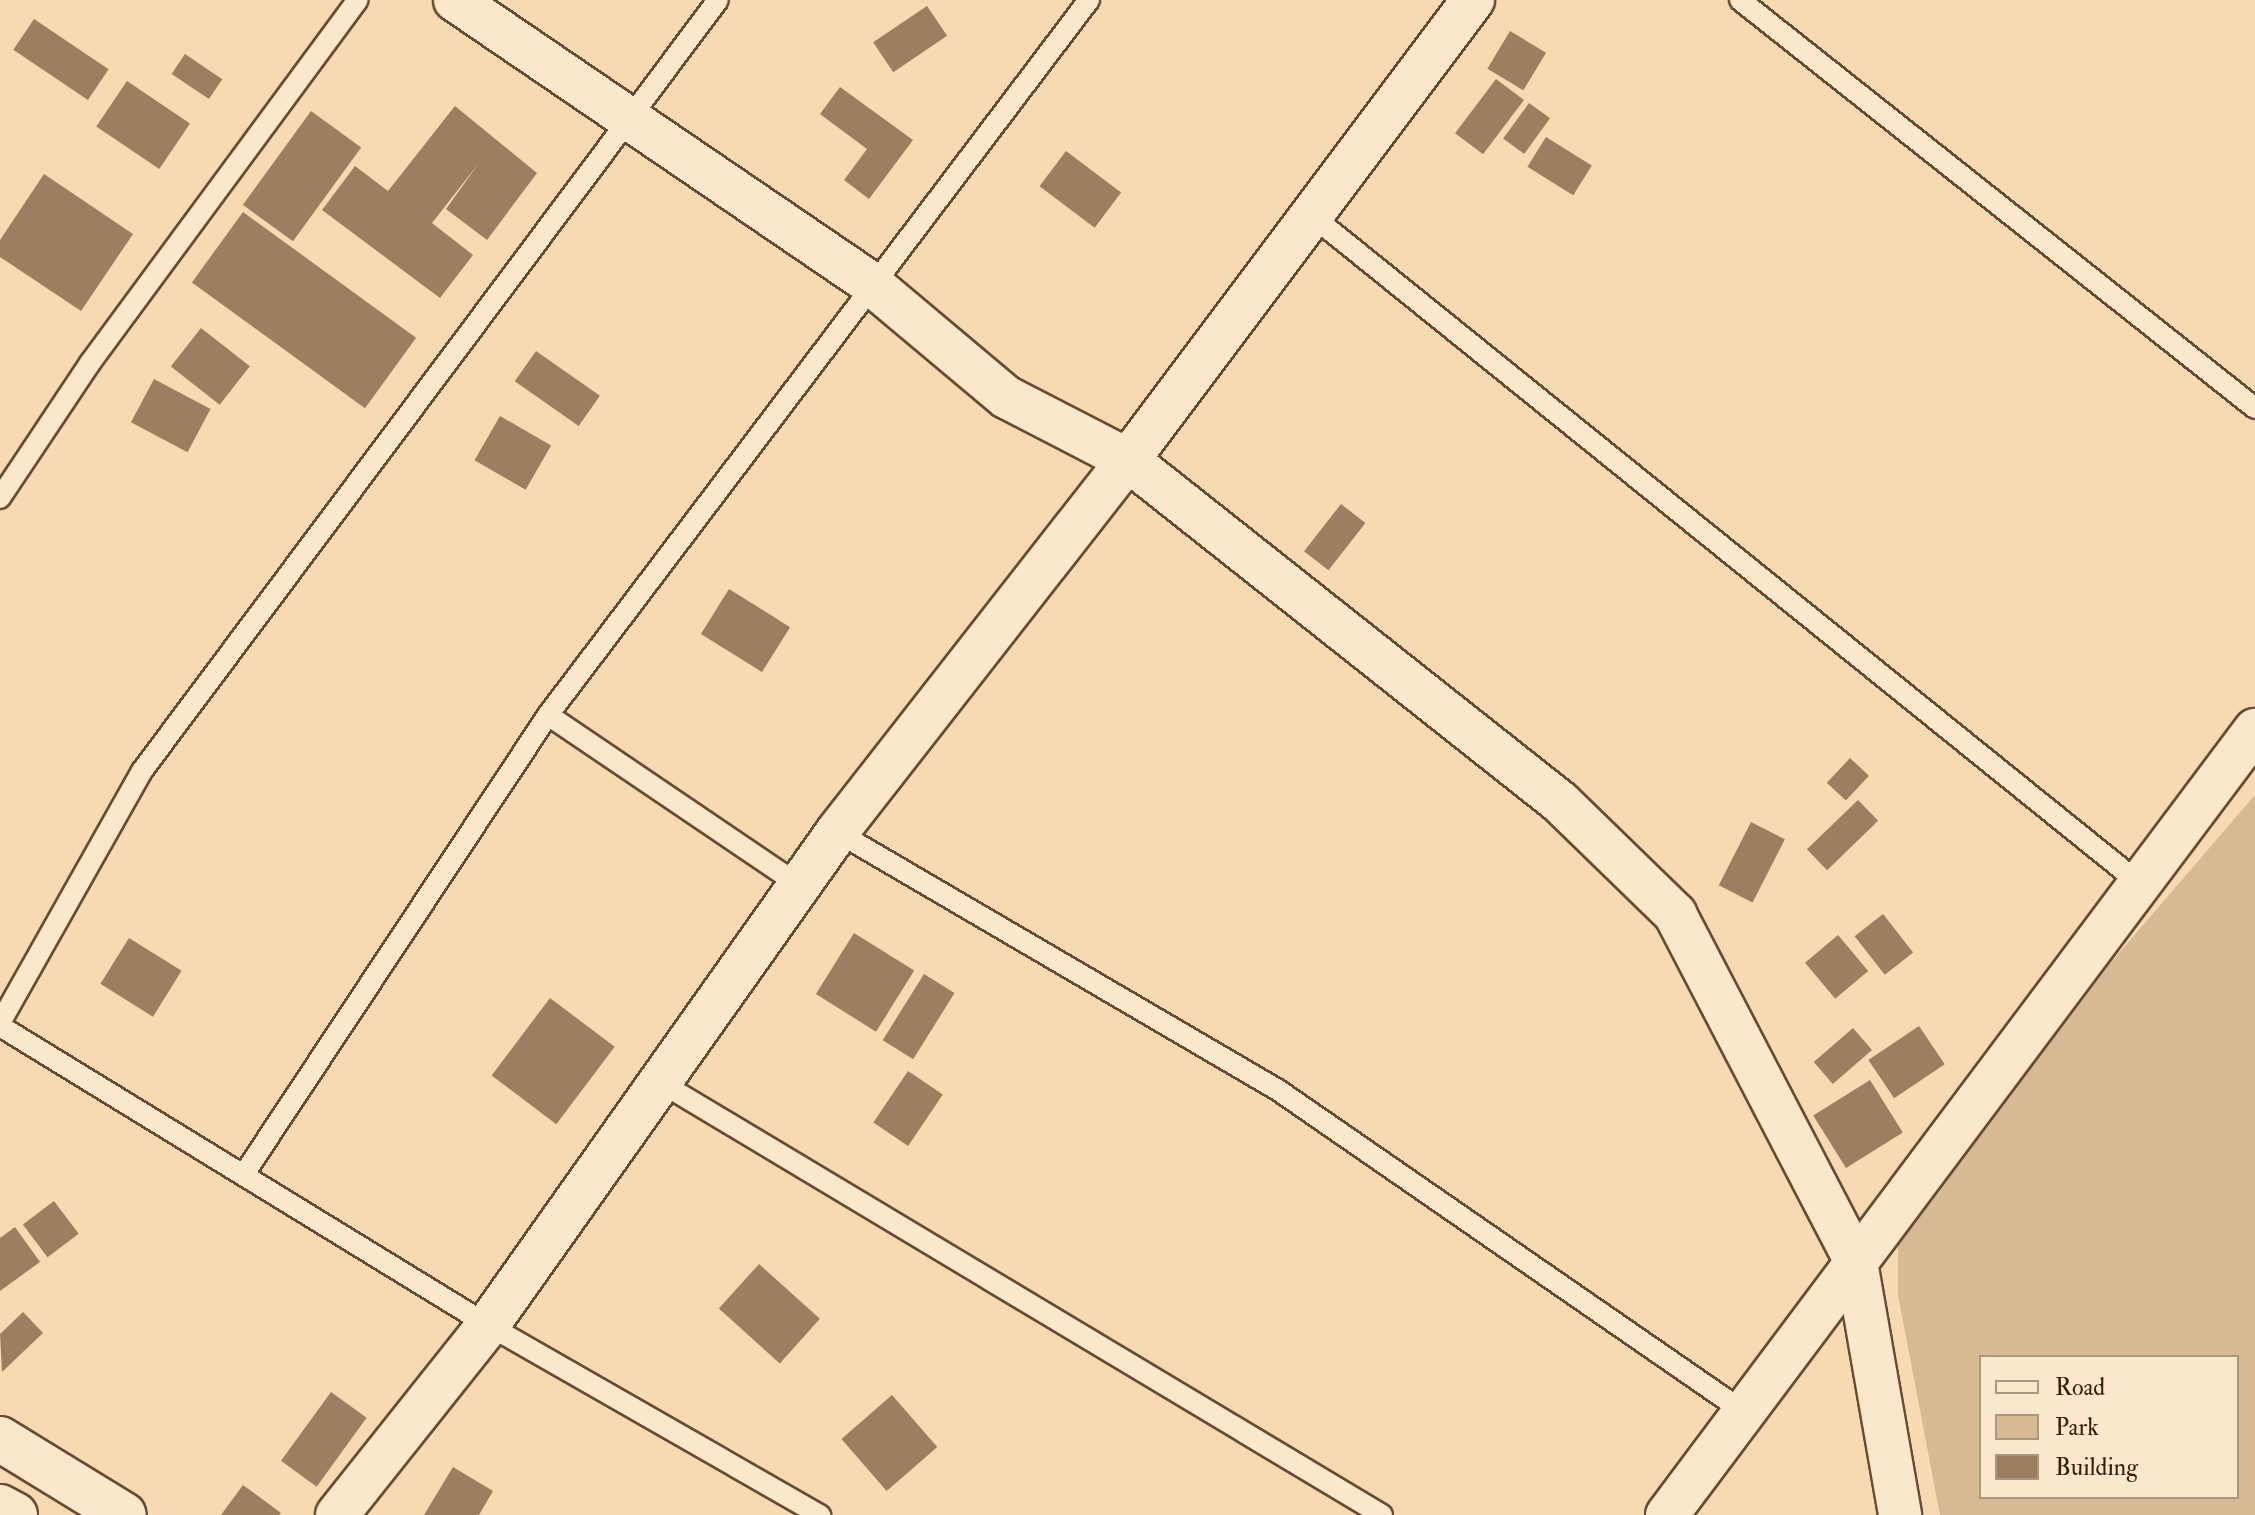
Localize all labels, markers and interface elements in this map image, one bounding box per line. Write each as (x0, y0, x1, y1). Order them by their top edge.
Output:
legend (1979, 1355, 2239, 1499)
text: Road (2055, 1372, 2105, 1403)
text: Park (2055, 1412, 2099, 1443)
text: Building (2055, 1452, 2138, 1483)

